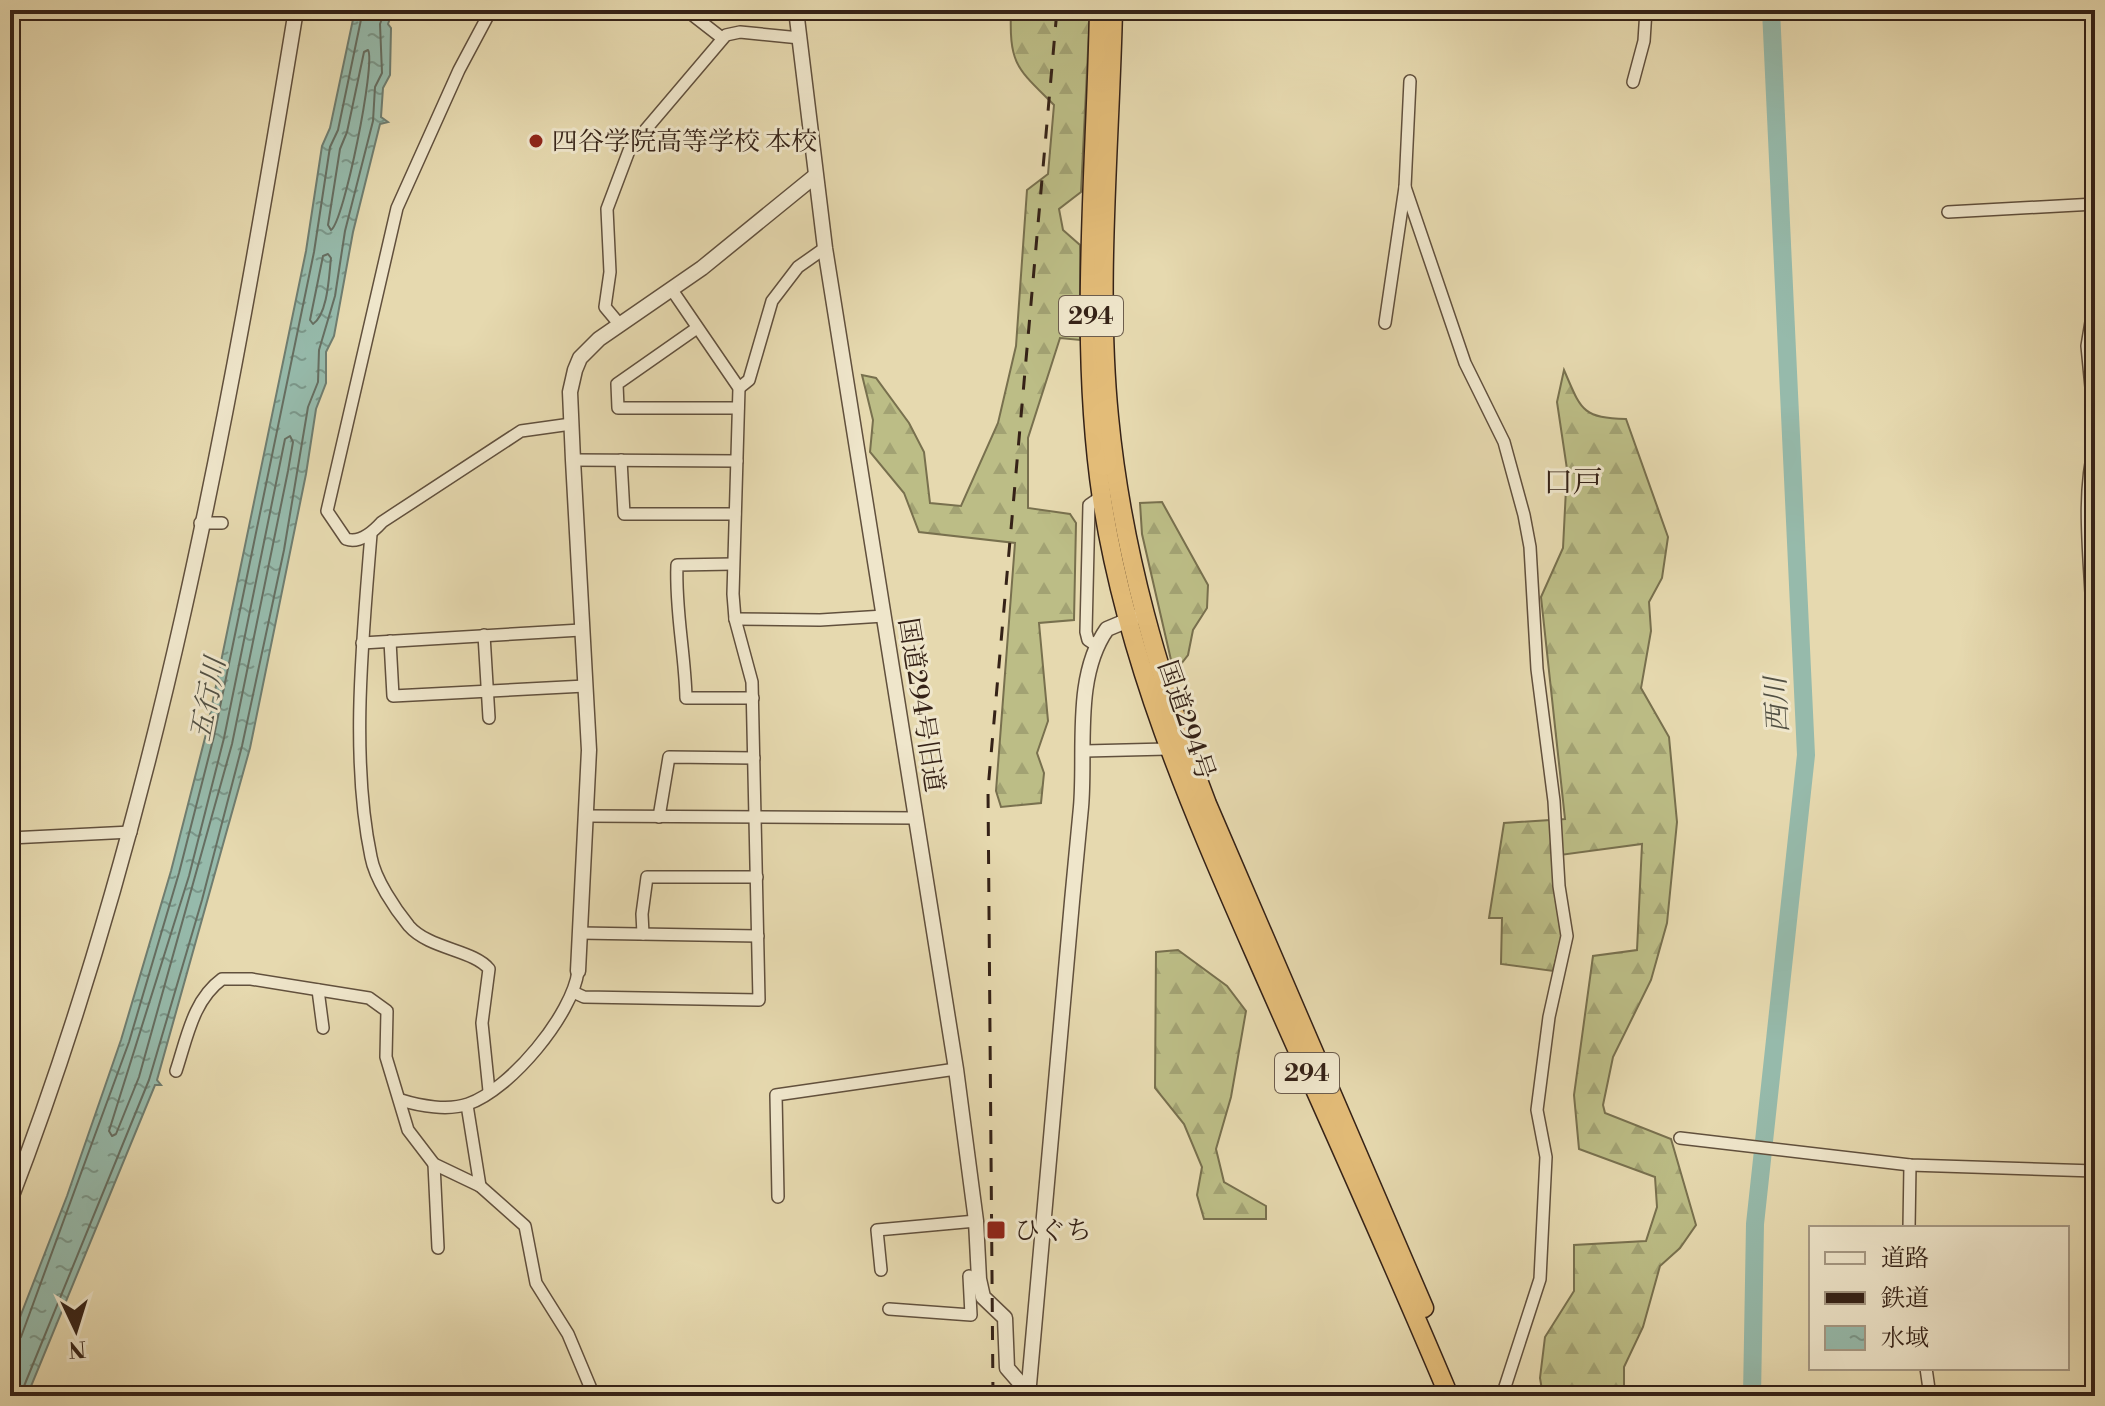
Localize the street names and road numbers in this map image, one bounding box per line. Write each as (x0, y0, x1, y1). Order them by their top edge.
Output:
road number: 294 (1059, 296, 1123, 336)
street label: 国道294号旧道 (891, 616, 951, 795)
street label: 国道294号 (1151, 657, 1221, 784)
road number: 294 (1275, 1053, 1339, 1093)

